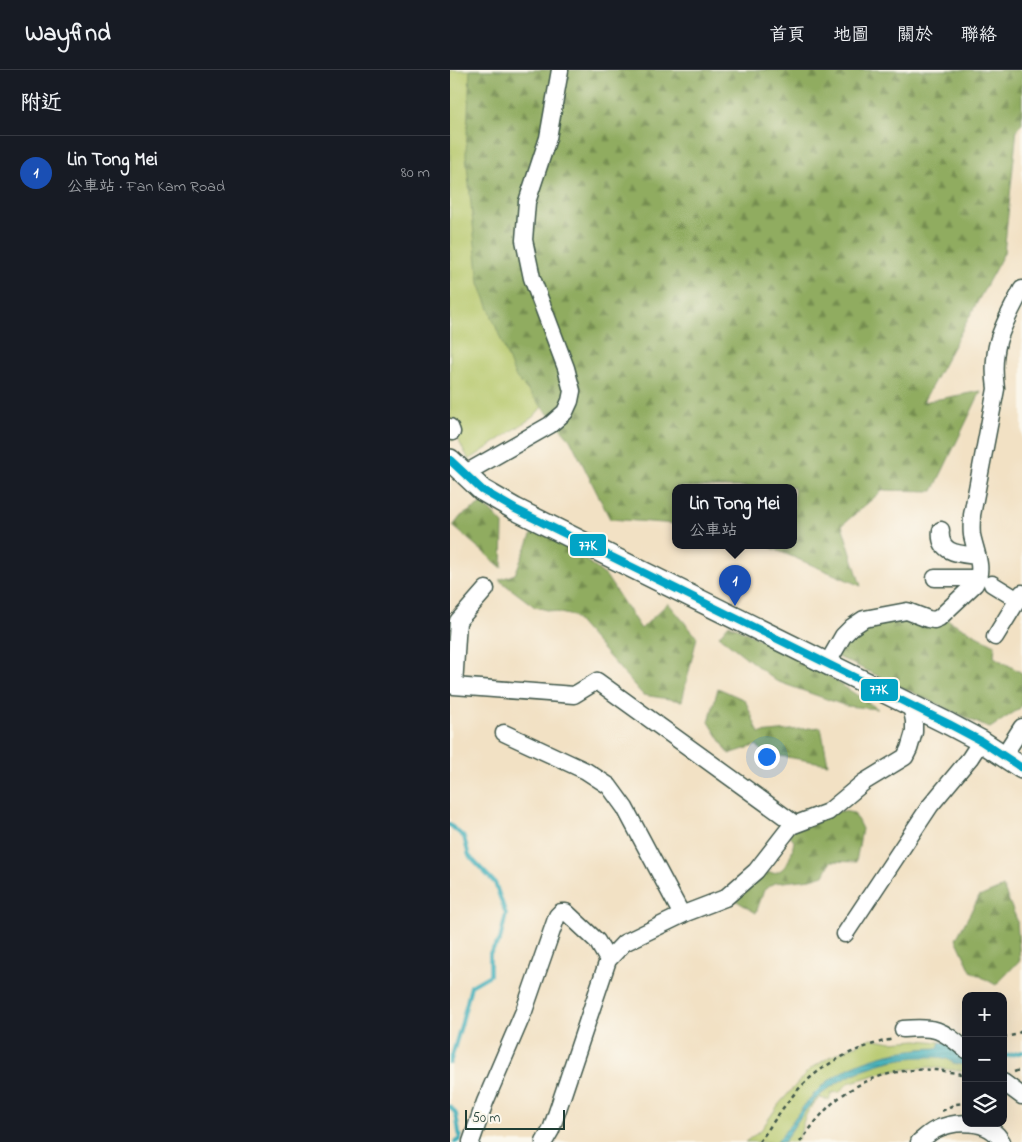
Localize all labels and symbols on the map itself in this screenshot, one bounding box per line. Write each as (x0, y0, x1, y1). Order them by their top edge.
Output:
line badge: 77K (569, 533, 607, 557)
text: 77K (579, 536, 598, 557)
pin: 1 (719, 565, 751, 606)
line badge: 77K (860, 678, 899, 702)
text: 77K (870, 680, 889, 701)
your location (754, 744, 780, 770)
scale bar (465, 1107, 565, 1130)

